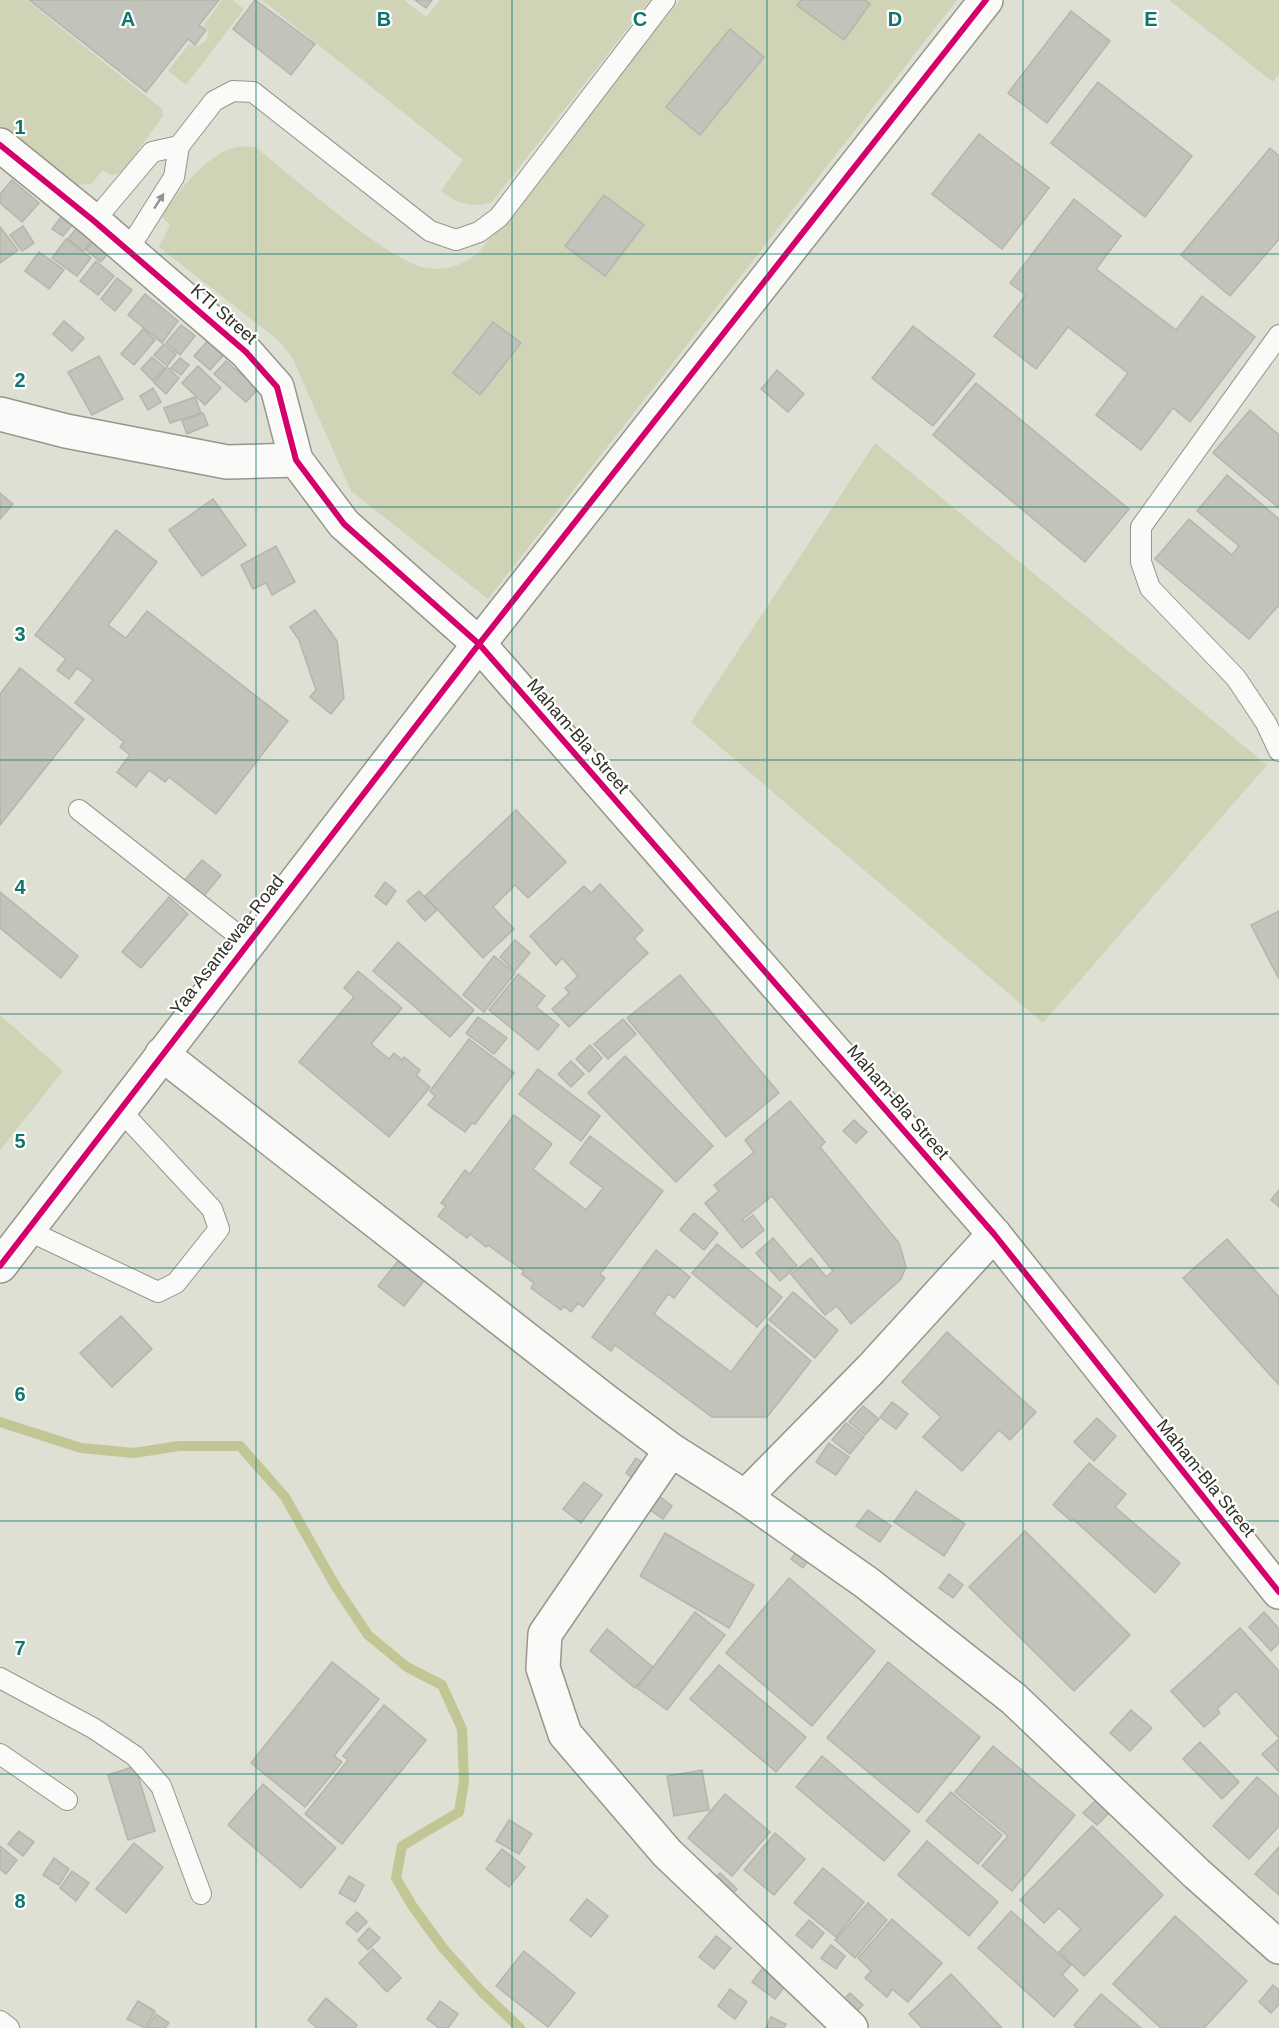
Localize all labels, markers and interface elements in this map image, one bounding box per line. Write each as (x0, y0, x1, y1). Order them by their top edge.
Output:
text: A (121, 8, 135, 30)
text: B (377, 8, 391, 30)
text: C (633, 8, 647, 30)
text: D (888, 8, 902, 30)
text: E (1144, 8, 1158, 30)
text: 1 (14, 116, 26, 138)
one-way arrow (154, 192, 165, 209)
street label: KTI Street (187, 280, 261, 348)
text: 2 (14, 369, 26, 391)
text: 3 (14, 623, 26, 645)
street label: Maham-Bla Street (523, 675, 633, 797)
street label: Yaa Asantewaa Road (166, 871, 288, 1019)
text: 4 (14, 876, 26, 898)
street label: Maham-Bla Street (843, 1041, 953, 1163)
text: 5 (14, 1130, 26, 1152)
text: 6 (14, 1383, 26, 1405)
street label: Maham-Bla Street (1153, 1415, 1259, 1541)
text: 7 (14, 1637, 26, 1659)
text: 8 (14, 1890, 26, 1912)

